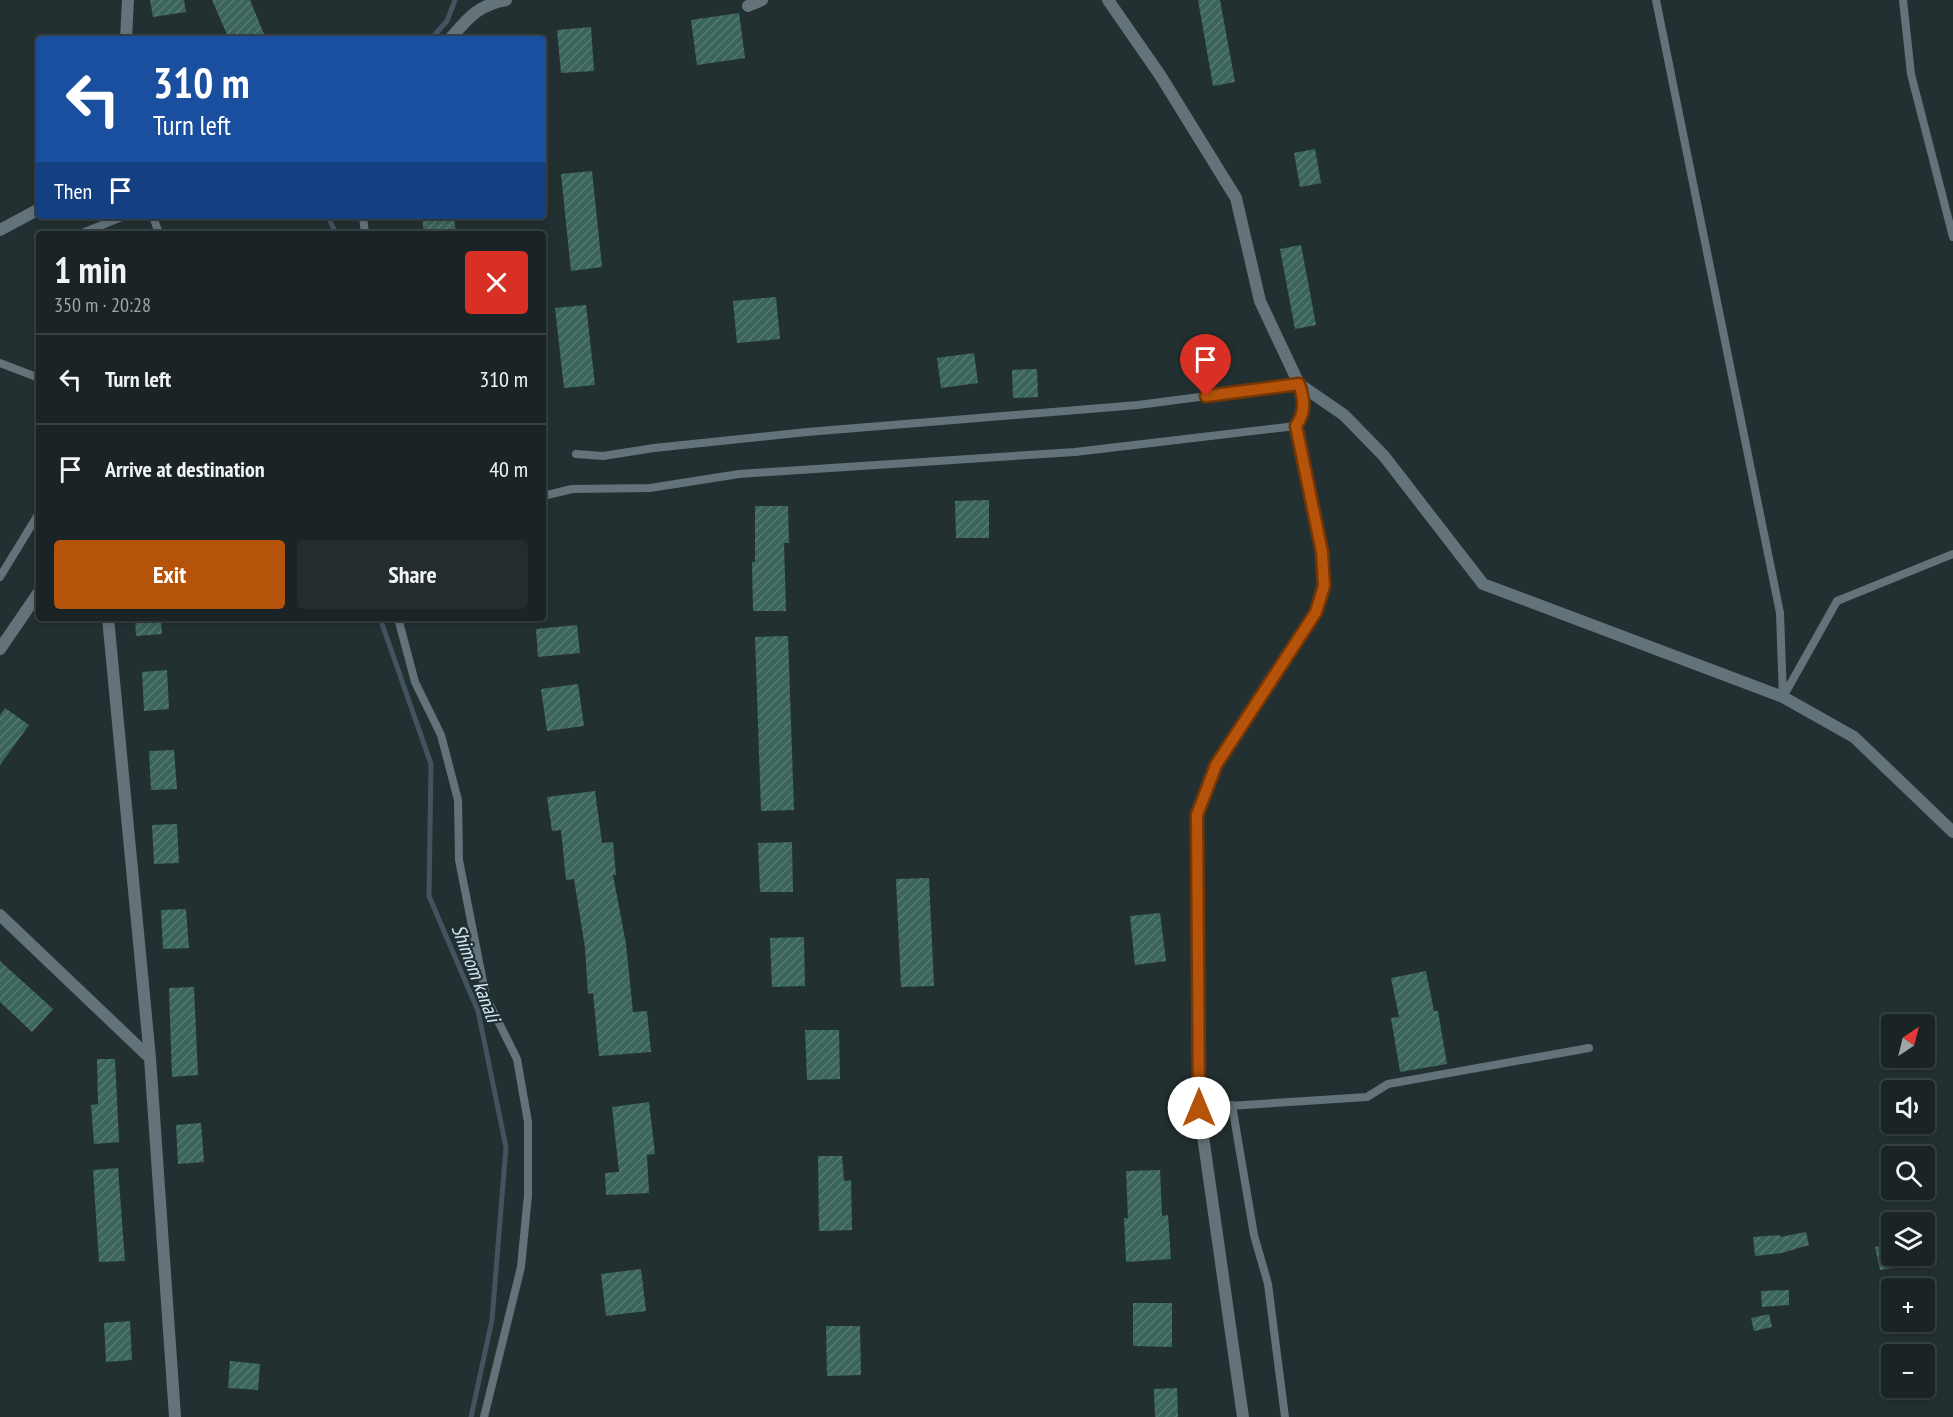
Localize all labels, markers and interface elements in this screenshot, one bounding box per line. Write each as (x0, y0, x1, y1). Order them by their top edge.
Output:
text: 310 m (153, 55, 250, 110)
icon: left (54, 60, 132, 138)
text: Turn left (153, 108, 231, 142)
icon: arrive (104, 174, 137, 207)
text: Then (54, 177, 92, 205)
text: 1 min (54, 246, 127, 293)
button: close (465, 251, 528, 314)
text: 350 m · 20:28 (54, 292, 151, 318)
pin (1180, 334, 1231, 396)
icon: arrive (1189, 343, 1222, 376)
icon: left (54, 363, 87, 396)
text: Turn left (105, 365, 171, 393)
text: 310 m (479, 365, 528, 393)
icon: arrive (54, 453, 87, 486)
text: Arrive at destination (105, 455, 265, 483)
text: 40 m (489, 455, 528, 483)
button: Exit (54, 540, 285, 609)
button: Share (297, 540, 528, 609)
water label: Shimom kanali (446, 921, 507, 1028)
north arrow (1881, 1014, 1935, 1068)
map controls (1881, 1014, 1935, 1398)
position arrow (1167, 1076, 1231, 1140)
button: sound (1881, 1080, 1935, 1134)
button: search (1881, 1146, 1935, 1200)
button: layers (1881, 1212, 1935, 1266)
button: + (1881, 1278, 1935, 1332)
button: − (1881, 1344, 1935, 1398)

